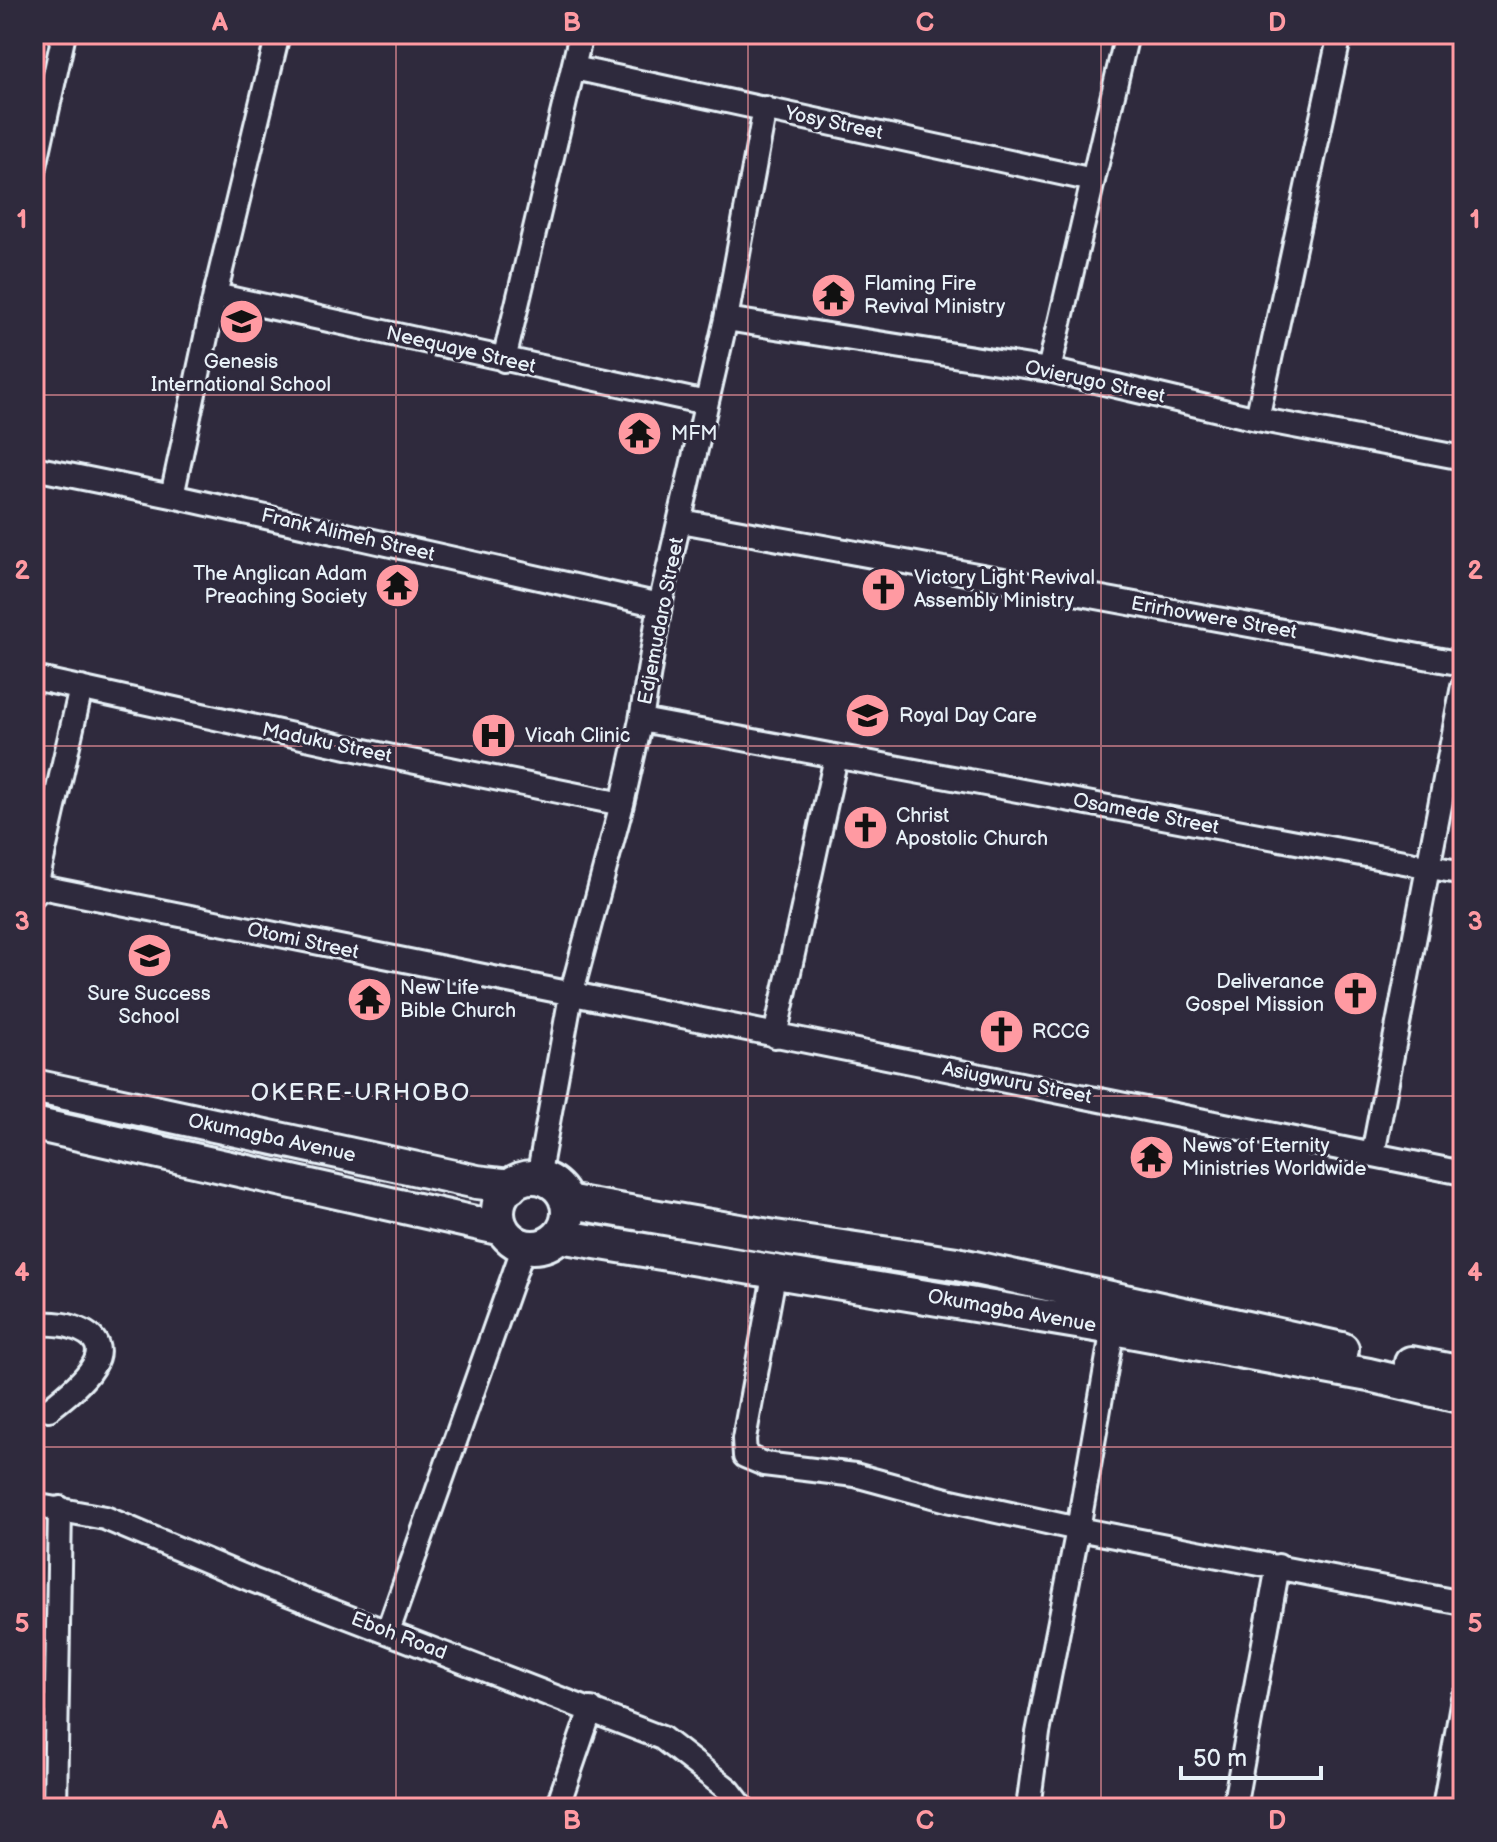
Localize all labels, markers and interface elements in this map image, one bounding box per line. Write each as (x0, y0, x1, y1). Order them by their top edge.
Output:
text: A (211, 8, 228, 39)
text: B (563, 8, 581, 39)
text: C (916, 8, 934, 39)
text: D (1268, 8, 1286, 39)
street label: Yosy Street (782, 101, 885, 145)
text: 1 (17, 205, 27, 236)
text: 1 (1470, 205, 1480, 236)
temple icon: Flaming Fire Revival Ministry (809, 272, 857, 320)
place label: Flaming Fire Revival Ministry (864, 272, 1005, 319)
school or university icon: Genesis International School (217, 298, 265, 346)
street label: Neequaye Street (384, 321, 538, 379)
place label: Genesis International School (151, 350, 331, 397)
street label: Ovierugo Street (1023, 355, 1167, 409)
temple icon: MFM (616, 410, 664, 458)
place label: MFM (671, 422, 717, 446)
street label: Frank Alimeh Street (259, 503, 437, 567)
street label: Edjemudaro Street (633, 535, 689, 707)
text: 2 (14, 556, 30, 587)
text: 2 (1467, 556, 1483, 587)
temple icon: The Anglican Adam Preaching Society (374, 561, 422, 609)
place label: The Anglican Adam Preaching Society (193, 562, 367, 609)
church icon: Victory Light Revival Assembly Ministry (859, 566, 907, 614)
place label: Victory Light Revival Assembly Ministry (914, 566, 1095, 613)
street label: Erirhovwere Street (1129, 592, 1299, 644)
school or university icon: Royal Day Care (844, 692, 892, 740)
place label: Royal Day Care (899, 704, 1037, 728)
hospital icon: Vicah Clinic (470, 712, 518, 760)
street label: Maduku Street (260, 718, 394, 768)
place label: Vicah Clinic (525, 724, 630, 748)
street label: Osamede Street (1071, 788, 1221, 840)
church icon: Christ Apostolic Church (841, 803, 889, 851)
place label: Christ Apostolic Church (896, 804, 1048, 851)
text: 3 (14, 907, 30, 938)
text: 3 (1467, 907, 1483, 938)
street label: Otomi Street (245, 917, 361, 965)
school or university icon: Sure Success School (125, 931, 173, 979)
church icon: Deliverance Gospel Mission (1331, 969, 1379, 1017)
place label: Deliverance Gospel Mission (1185, 970, 1324, 1017)
temple icon: New Life Bible Church (345, 975, 393, 1023)
place label: New Life Bible Church (400, 976, 516, 1023)
place label: Sure Success School (87, 982, 211, 1029)
church icon: RCCG (977, 1008, 1025, 1056)
place label: RCCG (1032, 1020, 1090, 1044)
street label: Asiugwuru Street (940, 1057, 1094, 1109)
district label: OKERE-URHOBO (251, 1078, 471, 1107)
street label: Okumagba Avenue (186, 1109, 358, 1167)
temple icon: News of Eternity Ministries Worldwide (1127, 1134, 1175, 1182)
place label: News of Eternity Ministries Worldwide (1182, 1134, 1366, 1181)
text: 4 (14, 1258, 30, 1289)
text: 4 (1467, 1258, 1483, 1289)
street label: Okumagba Avenue (926, 1284, 1098, 1338)
street label: Eboh Road (348, 1607, 450, 1665)
text: 5 (14, 1609, 30, 1640)
text: 5 (1467, 1609, 1483, 1640)
scale bar (1181, 1730, 1321, 1780)
text: 50 m (1193, 1744, 1247, 1773)
text: A (211, 1806, 228, 1837)
text: B (563, 1806, 581, 1837)
text: C (916, 1806, 934, 1837)
text: D (1268, 1806, 1286, 1837)

